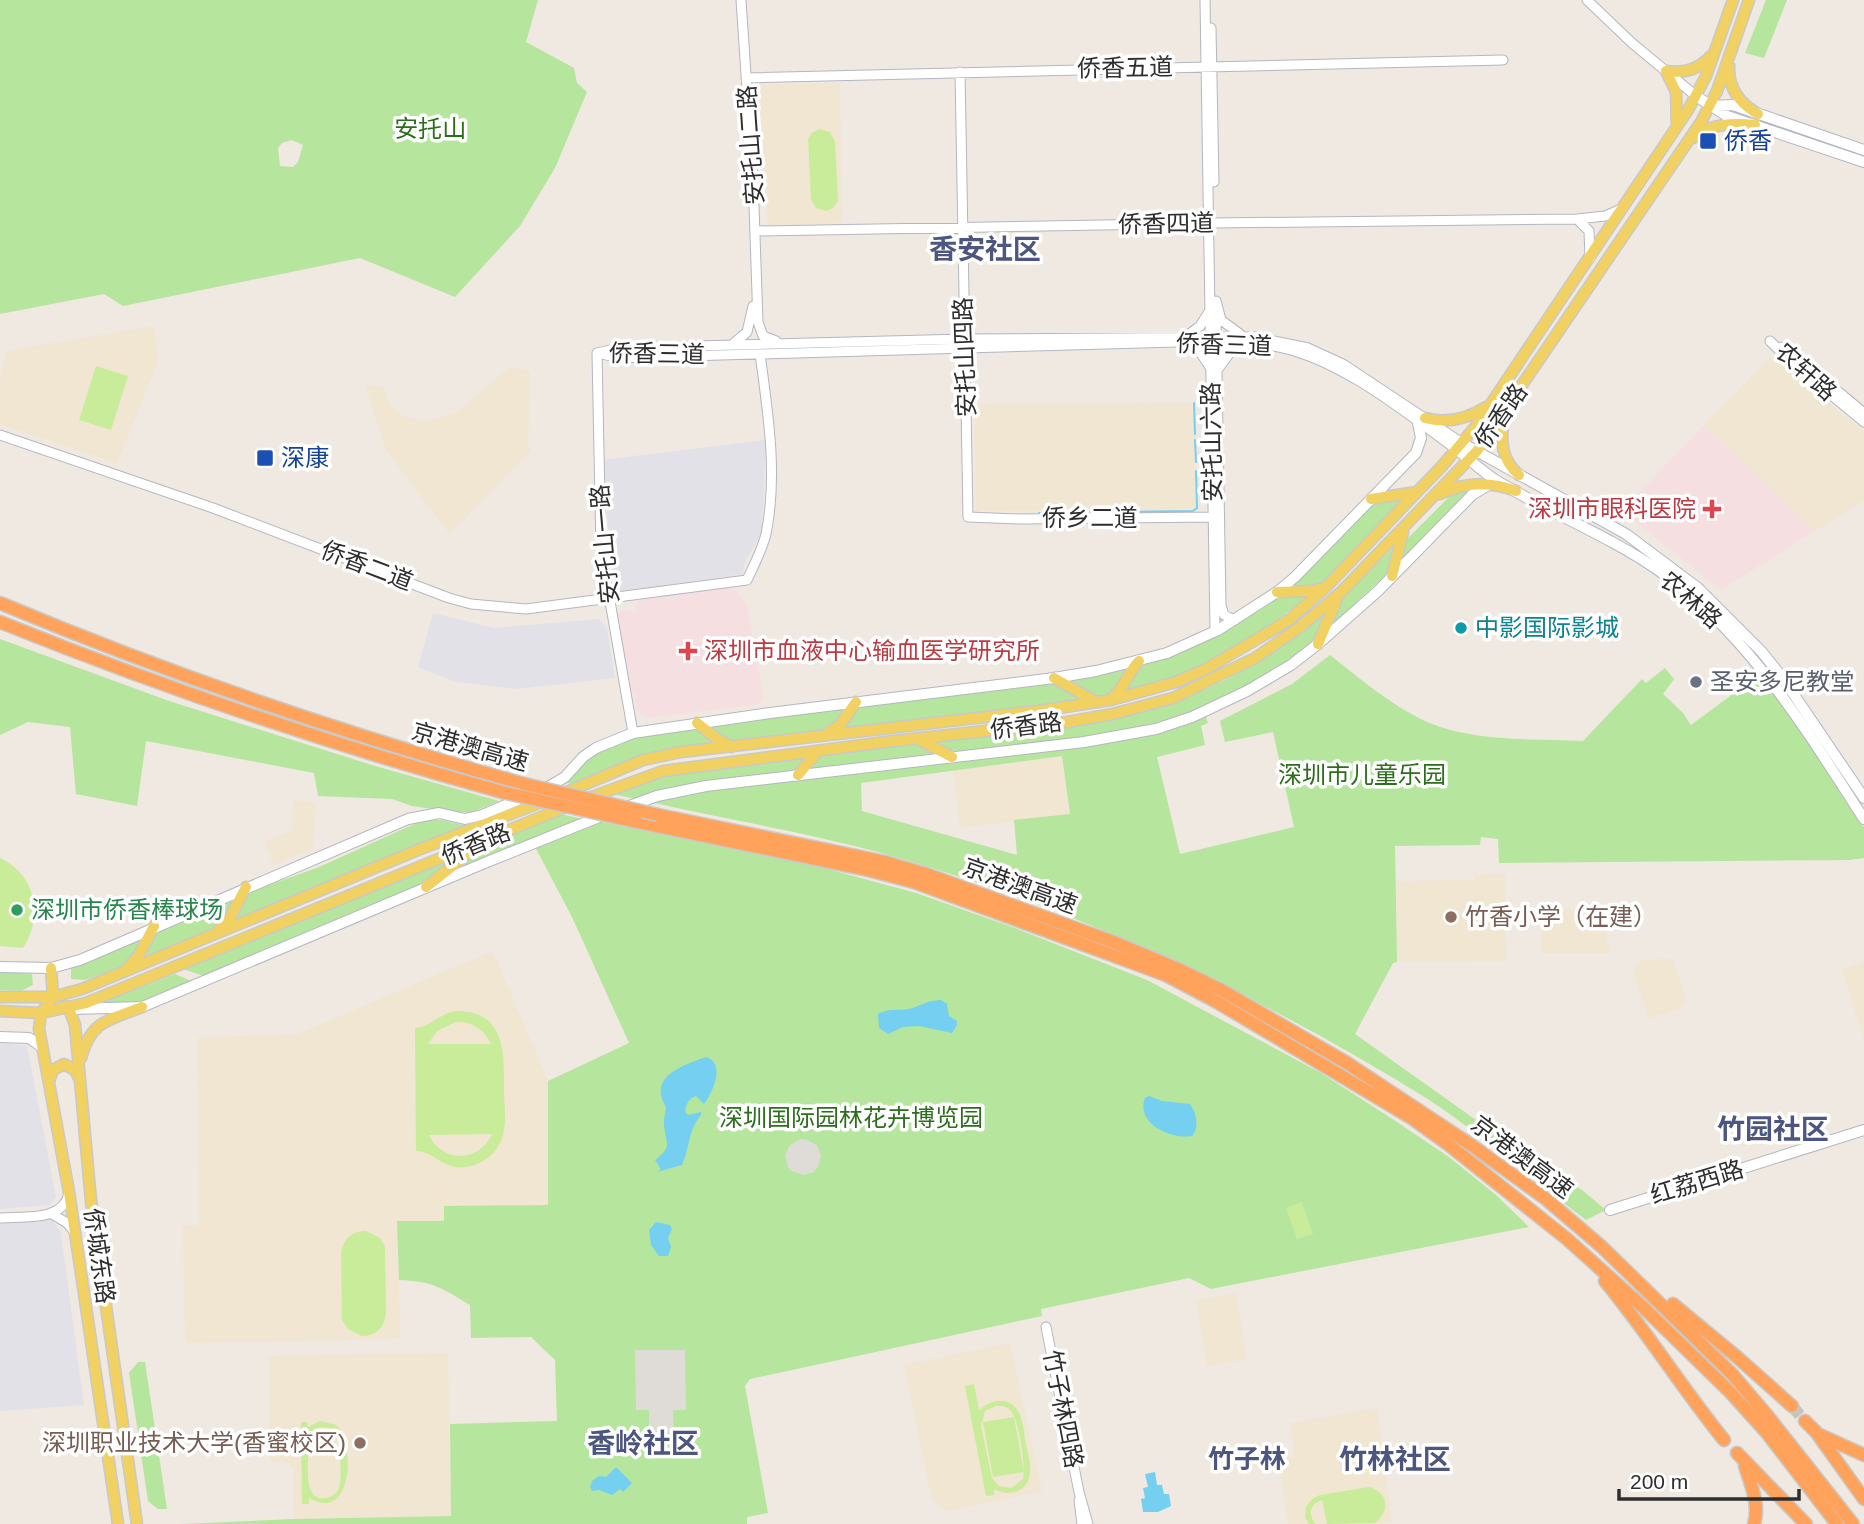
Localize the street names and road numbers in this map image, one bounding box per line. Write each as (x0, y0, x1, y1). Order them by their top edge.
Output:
street label: 侨香五道 (1077, 53, 1173, 82)
street label: 安托山二路 (733, 84, 768, 206)
street label: 侨香四道 (1118, 209, 1214, 238)
street label: 安托山四路 (949, 297, 980, 417)
street label: 侨香三道 (1176, 329, 1272, 360)
street label: 农轩路 (1771, 338, 1842, 406)
street label: 侨香三道 (609, 339, 705, 368)
street label: 侨香路 (1469, 378, 1532, 453)
street label: 安托山六路 (1197, 382, 1226, 502)
street label: 安托山一路 (586, 483, 623, 605)
street label: 侨乡二道 (1042, 504, 1138, 531)
street label: 侨香二道 (318, 536, 417, 595)
street label: 农林路 (1655, 566, 1727, 633)
street label: 侨香路 (989, 708, 1063, 743)
street label: 京港澳高速 (409, 717, 532, 776)
street label: 侨香路 (437, 818, 514, 870)
street label: 京港澳高速 (959, 852, 1081, 919)
street label: 京港澳高速 (1466, 1110, 1578, 1203)
street label: 红荔西路 (1647, 1155, 1747, 1208)
street label: 侨城东路 (79, 1207, 120, 1305)
street label: 竹子林四路 (1039, 1347, 1088, 1470)

